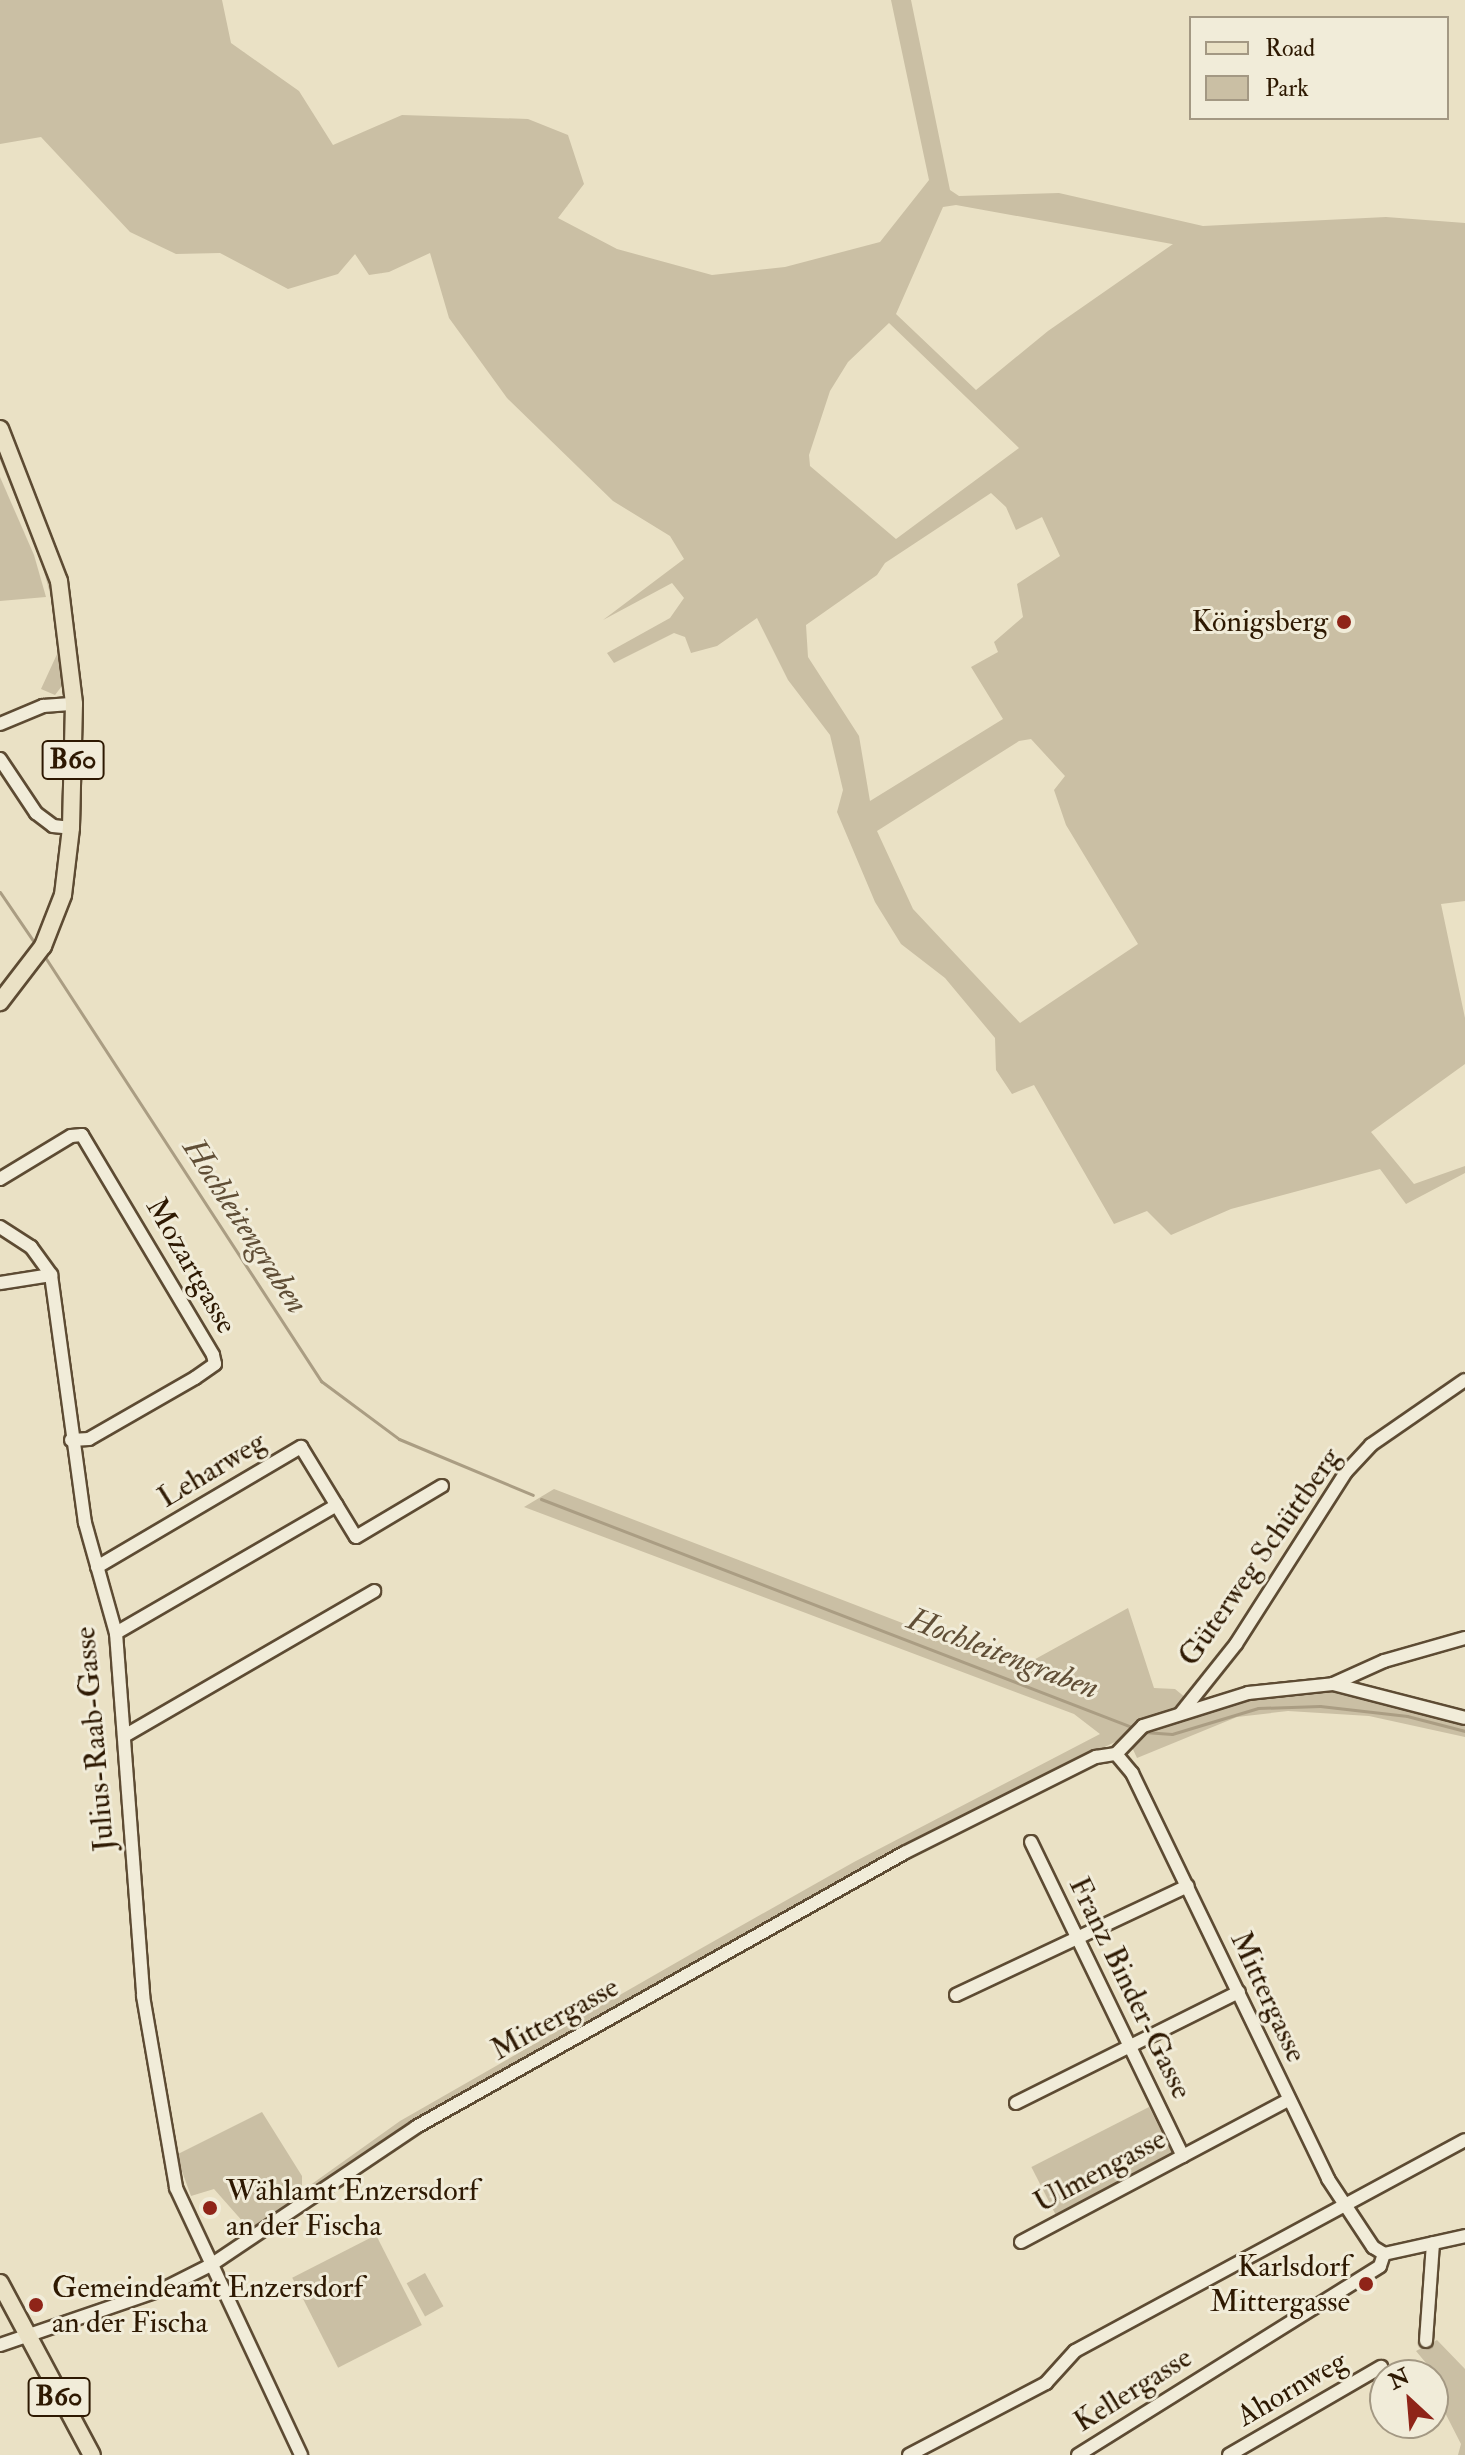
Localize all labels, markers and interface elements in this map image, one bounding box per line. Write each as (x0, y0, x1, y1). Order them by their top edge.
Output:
legend (1189, 16, 1449, 120)
text: Road (1265, 33, 1315, 64)
text: Park (1265, 73, 1309, 104)
place label: Königsberg (1192, 604, 1328, 640)
marker: Königsberg (1335, 613, 1353, 631)
road number: B60 (41, 736, 105, 784)
water label: Hochleitengraben (174, 1131, 316, 1321)
street label: Mozartgasse (138, 1192, 244, 1340)
street label: Leharweg (152, 1424, 272, 1516)
street label: Güterweg Schüttberg (1171, 1441, 1349, 1673)
water label: Hochleitengraben (902, 1600, 1104, 1708)
street label: Julius-Raab-Gasse (67, 1625, 123, 1853)
street label: Franz Binder-Gasse (1061, 1871, 1199, 2105)
street label: Mittergasse (1222, 1926, 1314, 2068)
street label: Mittergasse (485, 1969, 625, 2069)
street label: Ulmengasse (1028, 2121, 1172, 2221)
place label: Wählamt Enzersdorf an der Fischa (226, 2173, 478, 2244)
marker: Wählamt Enzersdorf an der Fischa (201, 2199, 219, 2217)
place label: Karlsdorf Mittergasse (1210, 2249, 1350, 2320)
place label: Gemeindeamt Enzersdorf an der Fischa (52, 2270, 363, 2340)
marker: Karlsdorf Mittergasse (1357, 2275, 1375, 2293)
marker: Gemeindeamt Enzersdorf an der Fischa (27, 2296, 45, 2314)
street label: Kellergasse (1067, 2340, 1199, 2440)
street label: Ahornweg (1231, 2343, 1353, 2435)
north arrow (1369, 2359, 1449, 2439)
text: N (1384, 2362, 1414, 2396)
road number: B60 (27, 2373, 91, 2421)

